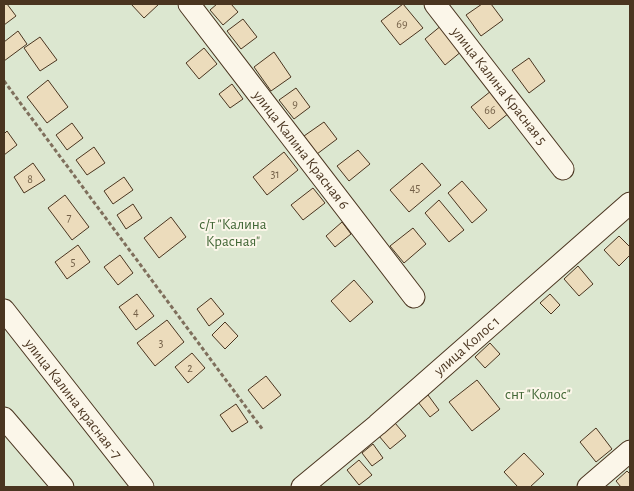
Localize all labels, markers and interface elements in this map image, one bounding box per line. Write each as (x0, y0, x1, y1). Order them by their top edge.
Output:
house number: 69 (396, 18, 408, 30)
street label: улица Калина Красная 5 (448, 23, 550, 148)
street label: улица Калина Красная 6 (250, 87, 352, 212)
house number: 9 (292, 98, 298, 110)
house number: 66 (484, 104, 496, 116)
house number: 31 (270, 168, 280, 180)
house number: 8 (27, 173, 33, 185)
house number: 45 (410, 182, 420, 194)
house number: 7 (66, 211, 72, 223)
park label: с/т "Калина Красная" (199, 217, 267, 249)
house number: 5 (70, 256, 76, 268)
house number: 4 (133, 306, 139, 318)
street label: улица Колос 1 (431, 314, 503, 379)
street label: улица Калина красная -7 (21, 335, 124, 462)
house number: 3 (159, 337, 164, 349)
house number: 2 (187, 362, 193, 374)
park label: снт "Колос" (505, 387, 571, 402)

